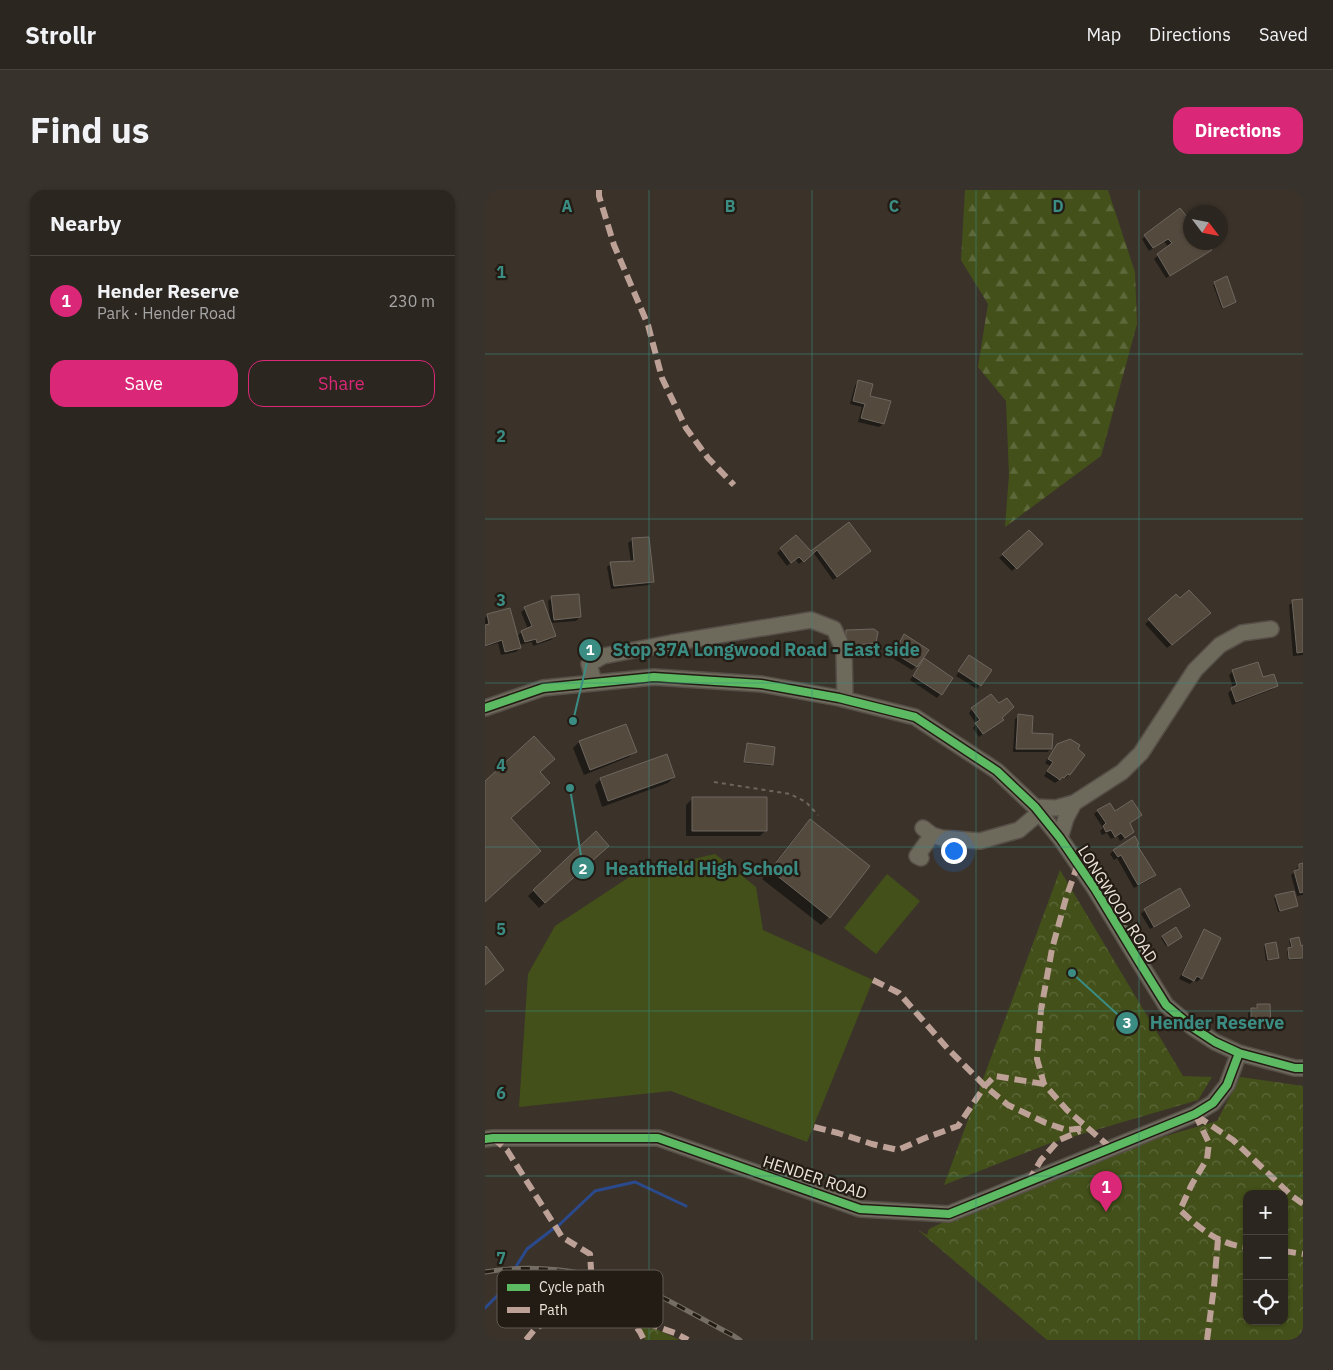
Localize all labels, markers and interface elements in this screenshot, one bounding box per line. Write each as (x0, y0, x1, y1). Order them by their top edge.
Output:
text: Strollr (25, 19, 96, 51)
text: Map (1086, 23, 1121, 46)
text: Directions (1149, 23, 1231, 46)
text: Saved (1259, 23, 1308, 46)
text: Find us (30, 107, 149, 153)
button: Directions (1173, 107, 1303, 154)
text: A (562, 196, 573, 216)
text: B (725, 196, 736, 216)
text: C (889, 196, 899, 216)
text: D (1052, 196, 1064, 216)
north arrow (1183, 205, 1228, 250)
text: Nearby (50, 209, 121, 237)
text: 1 (496, 262, 506, 282)
text: Hender Reserve (97, 279, 239, 303)
text: 1 (61, 291, 71, 311)
text: 230 m (388, 291, 435, 311)
text: Park · Hender Road (97, 303, 236, 323)
button: Save (50, 360, 238, 407)
button: Share (248, 360, 435, 407)
text: 2 (496, 426, 506, 446)
text: 3 (496, 590, 506, 610)
callout: Stop 37A Longwood Road - East side (577, 633, 930, 666)
text: Stop 37A Longwood Road - East side (612, 638, 920, 661)
text: 1 (585, 640, 595, 659)
text: 4 (496, 755, 506, 775)
your location (941, 838, 967, 864)
street label: LONGWOOD ROAD (1074, 842, 1162, 966)
callout: Heathfield High School (571, 852, 809, 885)
text: Heathfield High School (605, 857, 799, 880)
text: 2 (578, 859, 588, 878)
text: 5 (496, 919, 506, 939)
callout: Hender Reserve (1115, 1006, 1295, 1039)
text: Hender Reserve (1150, 1011, 1284, 1034)
text: 3 (1122, 1013, 1132, 1032)
text: 6 (496, 1083, 506, 1103)
street label: HENDER ROAD (760, 1151, 870, 1203)
pin: 1 (1090, 1171, 1122, 1212)
map controls (1243, 1190, 1288, 1325)
button: + (1243, 1190, 1288, 1235)
button: − (1243, 1235, 1288, 1280)
text: 7 (496, 1248, 506, 1268)
legend (497, 1270, 663, 1328)
text: Cycle path (539, 1278, 605, 1296)
button: locate (1243, 1280, 1288, 1325)
text: Path (539, 1301, 568, 1319)

